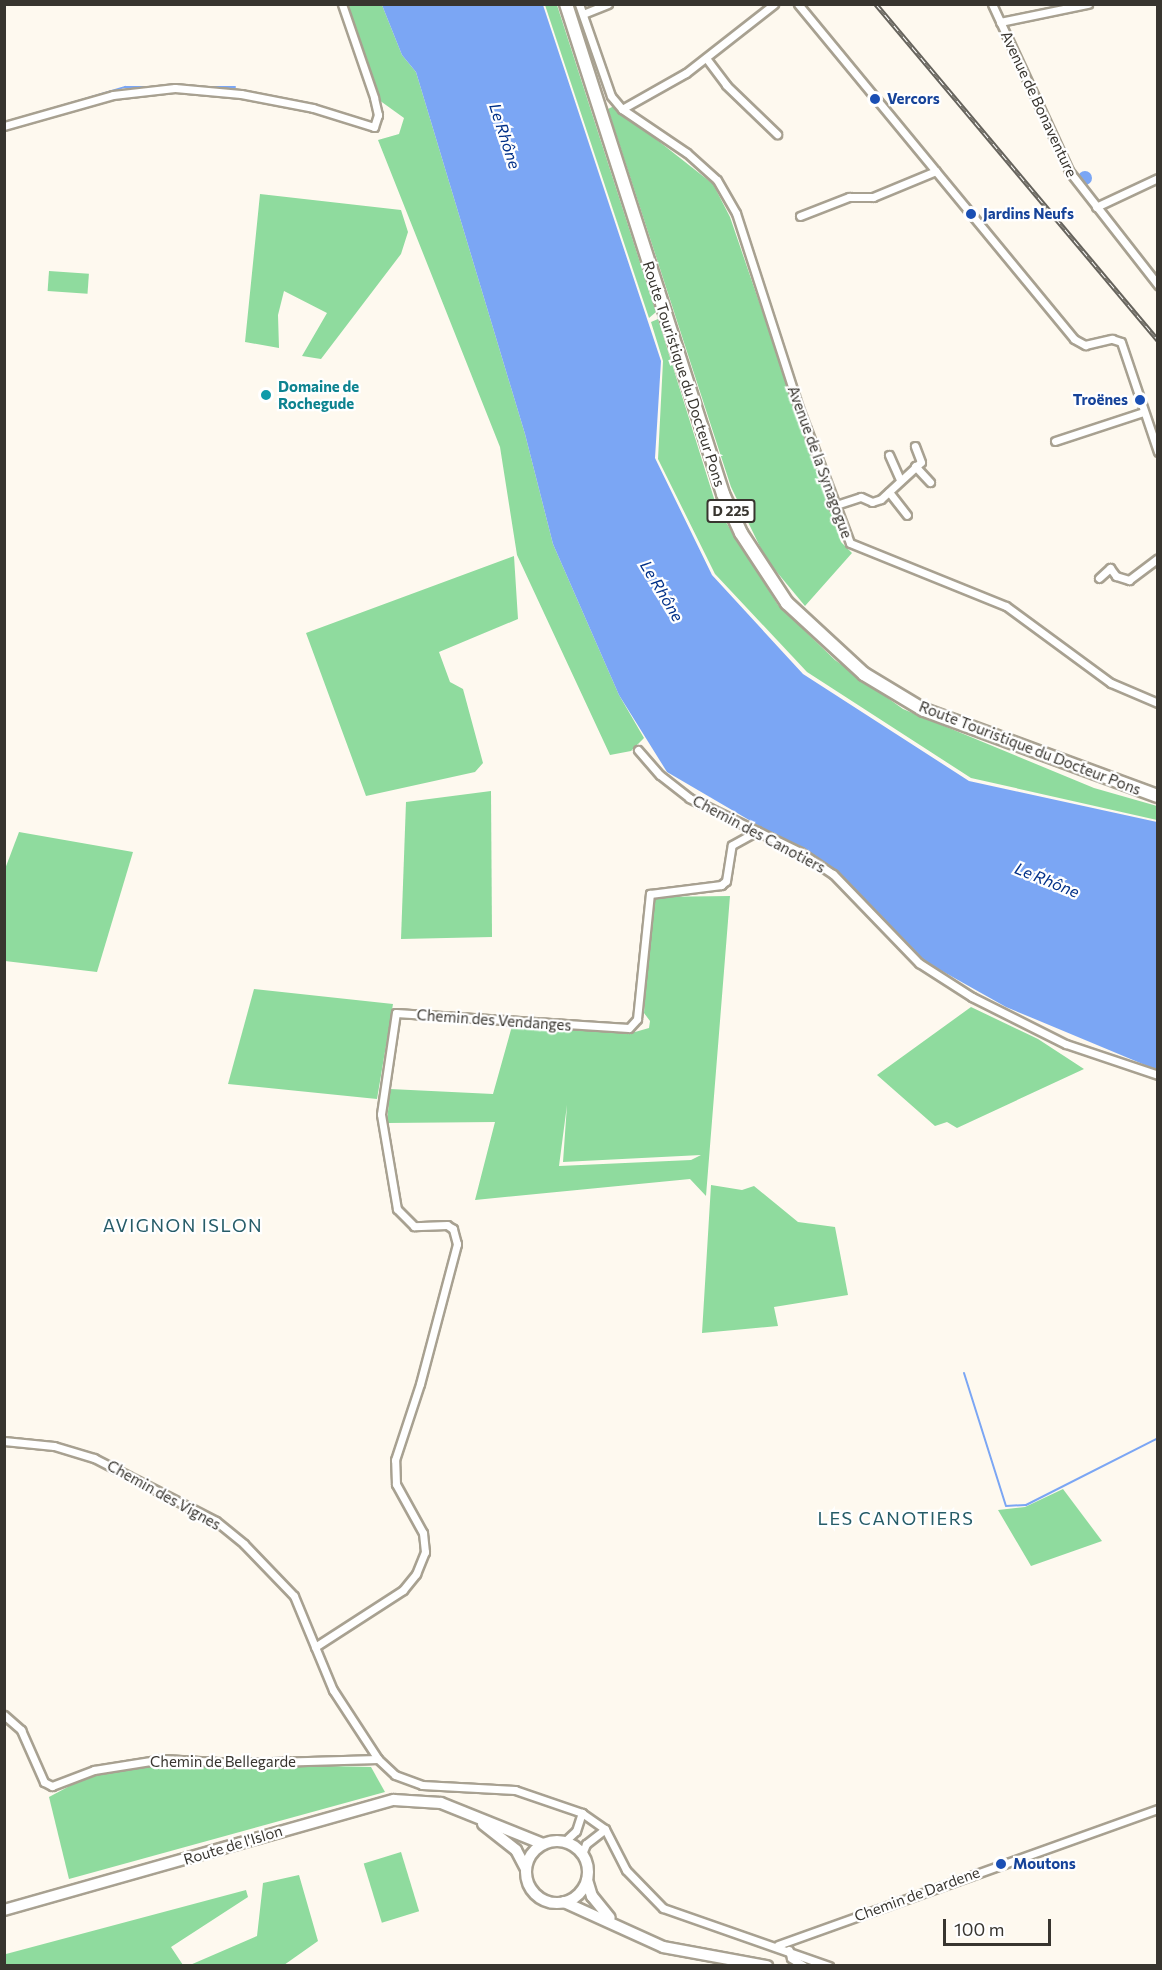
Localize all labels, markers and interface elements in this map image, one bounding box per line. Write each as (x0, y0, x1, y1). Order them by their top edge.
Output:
street label: Avenue de Bonaventure (997, 28, 1081, 180)
place label: Vercors (887, 90, 940, 108)
marker: Vercors (868, 92, 882, 106)
water label: Le Rhône (485, 101, 525, 171)
place label: Jardins Neufs (983, 205, 1074, 223)
marker: Jardins Neufs (964, 207, 978, 221)
street label: Route Touristique du Docteur Pons (639, 259, 729, 489)
place label: Domaine de Rochegude (278, 377, 359, 412)
street label: Avenue de la Synagogue (784, 383, 856, 541)
marker: Domaine de Rochegude (259, 388, 273, 402)
place label: Troënes (1073, 391, 1128, 409)
marker: Troënes (1133, 393, 1147, 407)
road number: D 225 (706, 500, 756, 522)
water label: Le Rhône (636, 557, 688, 625)
street label: Route Touristique du Docteur Pons (917, 697, 1143, 799)
street label: Chemin des Canotiers (690, 791, 828, 877)
water label: Le Rhône (1012, 858, 1082, 902)
street label: Chemin des Vendanges (416, 1006, 572, 1034)
district label: AVIGNON ISLON (103, 1214, 263, 1236)
street label: Chemin des Vignes (104, 1456, 224, 1534)
district label: LES CANOTIERS (818, 1507, 974, 1529)
street label: Chemin de Bellegarde (150, 1753, 296, 1771)
street label: Route de l'Islon (181, 1821, 285, 1869)
place label: Moutons (1013, 1855, 1076, 1873)
marker: Moutons (994, 1857, 1008, 1871)
street label: Chemin de Dardene (852, 1863, 982, 1925)
scale bar (946, 1907, 1054, 1945)
text: 100 m (954, 1918, 1004, 1940)

